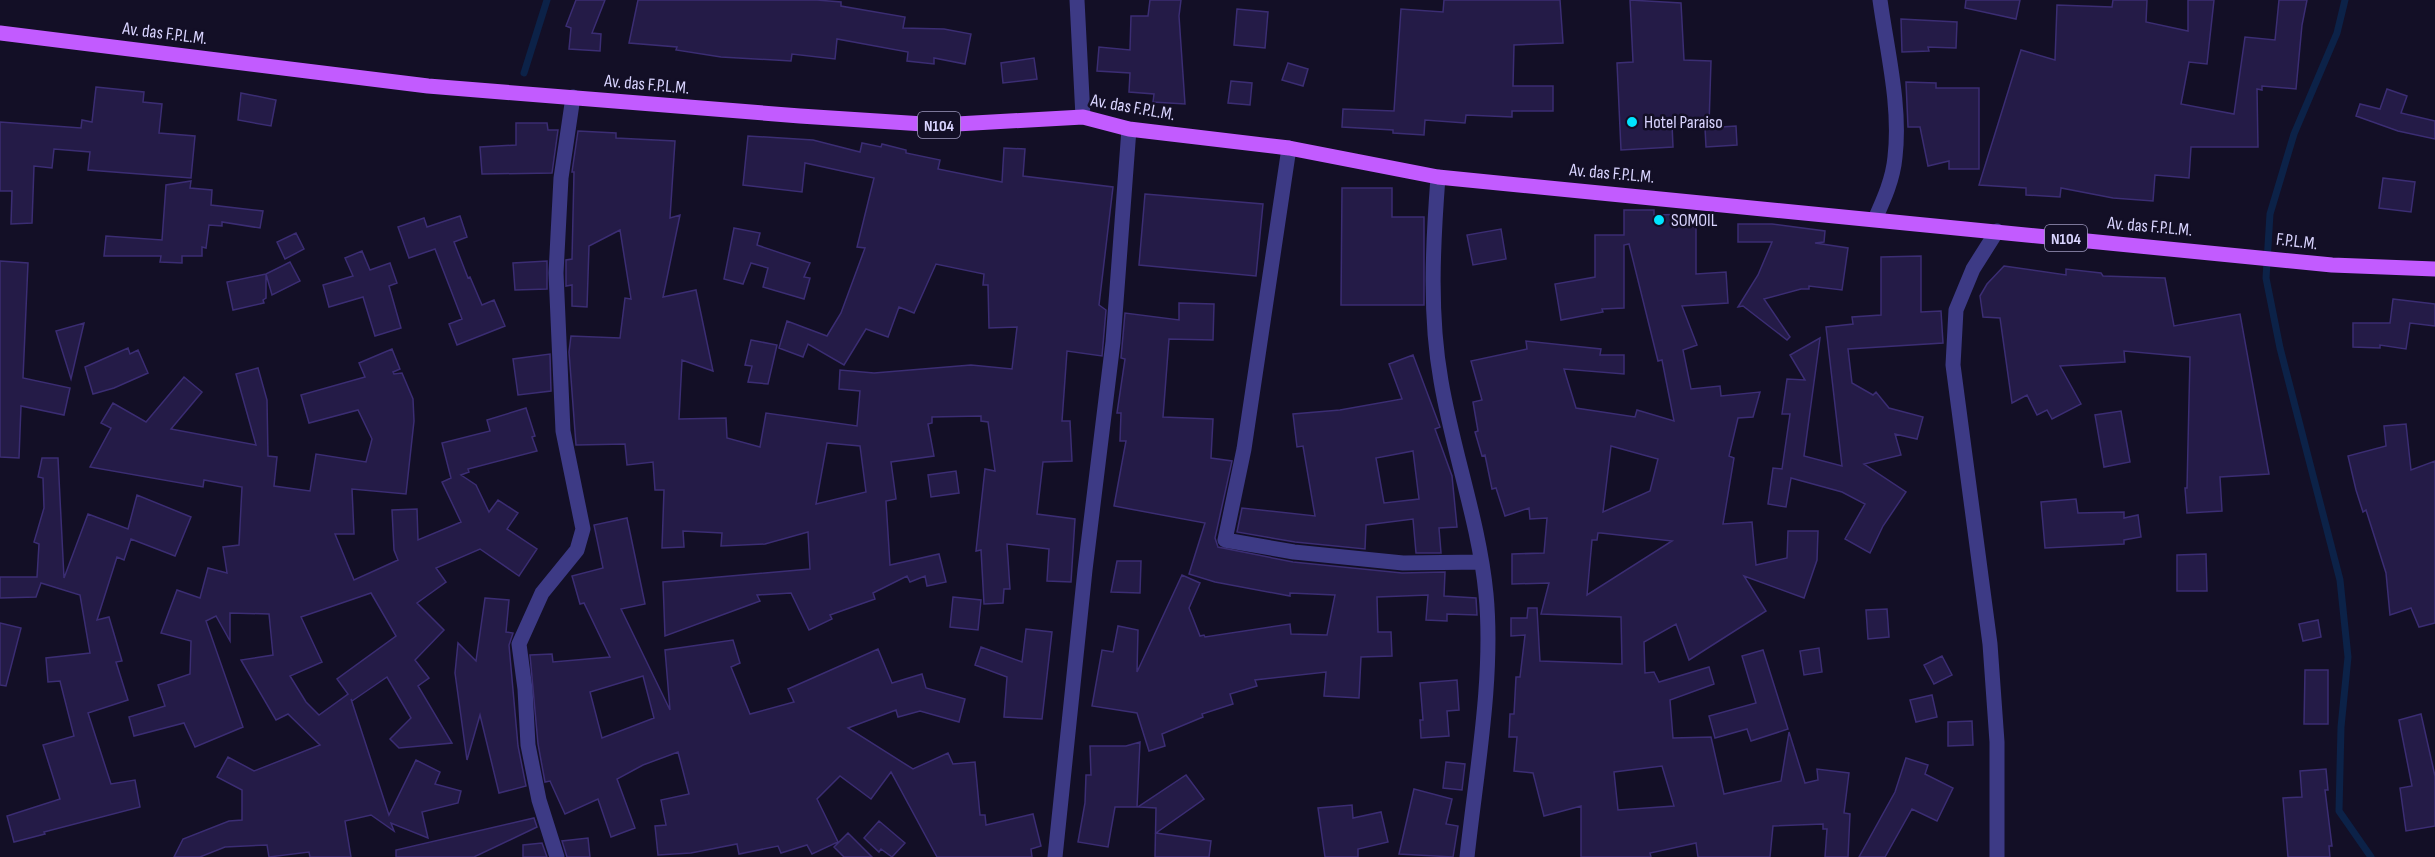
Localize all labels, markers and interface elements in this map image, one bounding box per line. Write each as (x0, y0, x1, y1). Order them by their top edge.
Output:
street label: Av. das F.P.L.M. (120, 18, 208, 49)
street label: Av. das F.P.L.M. (603, 70, 690, 99)
street label: Av. das F.P.L.M. (1088, 90, 1177, 125)
road number: N104 (918, 112, 960, 138)
place label: Hotel Paraiso (1644, 112, 1723, 133)
marker: Hotel Paraiso (1625, 115, 1639, 129)
street label: Av. das F.P.L.M. (1568, 159, 1655, 188)
place label: SOMOIL (1671, 210, 1718, 231)
street label: Av. das F.P.L.M. (2106, 212, 2193, 241)
marker: SOMOIL (1652, 213, 1666, 227)
road number: N104 (2045, 225, 2087, 251)
street label: F.P.L.M. (2275, 229, 2319, 254)

